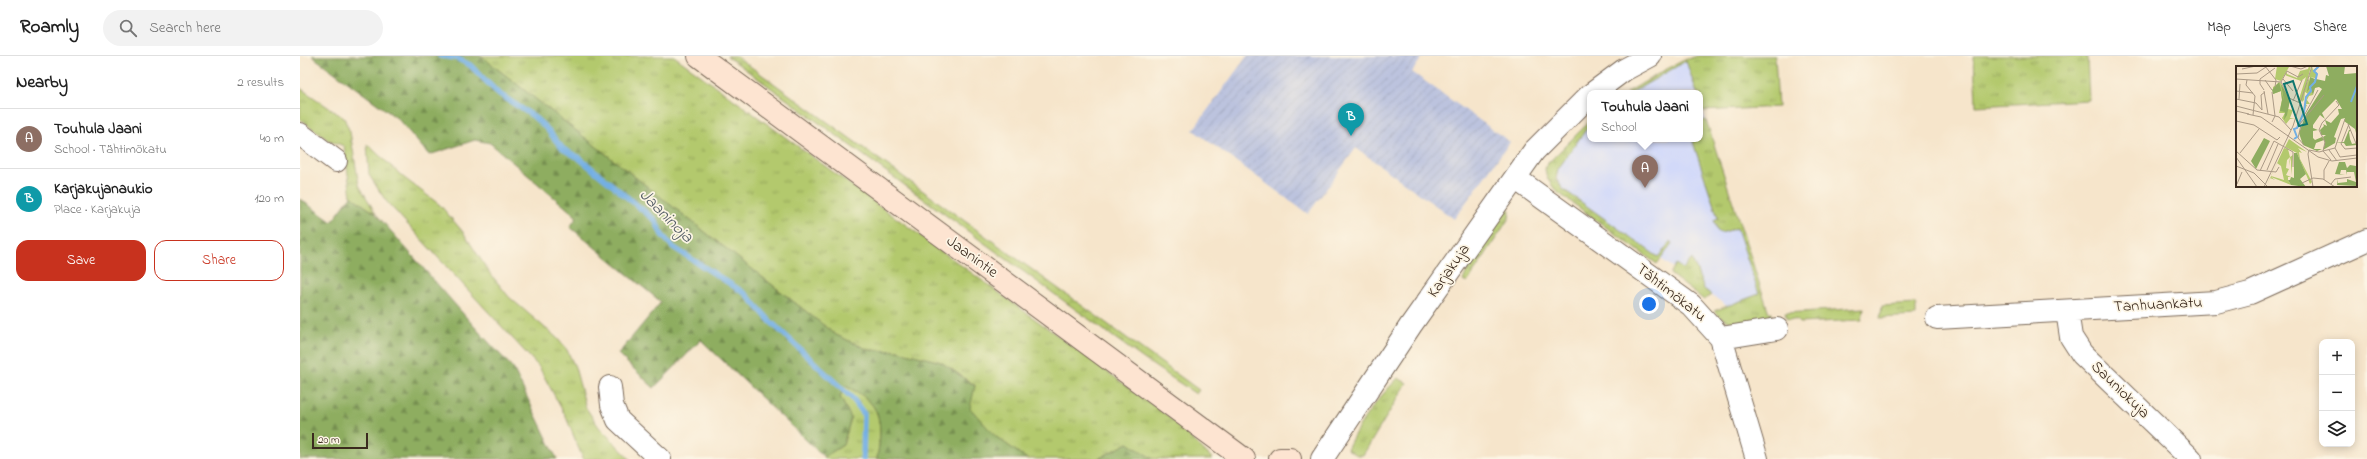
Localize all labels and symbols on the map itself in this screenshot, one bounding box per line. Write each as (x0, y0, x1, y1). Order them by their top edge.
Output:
inset map (2236, 66, 2357, 187)
pin: B (1338, 103, 1364, 136)
pin: A (1632, 155, 1658, 188)
water label: Jaaninoja (633, 183, 699, 249)
street label: Jaanintie (941, 230, 1004, 285)
street label: Karjakuja (1422, 239, 1476, 303)
street label: Tähtimökatu (1631, 258, 1711, 328)
street label: Tanhuankatu (2113, 291, 2203, 319)
your location (1639, 294, 1659, 314)
street label: Sauniokuja (2085, 355, 2155, 425)
scale bar (312, 431, 368, 450)

